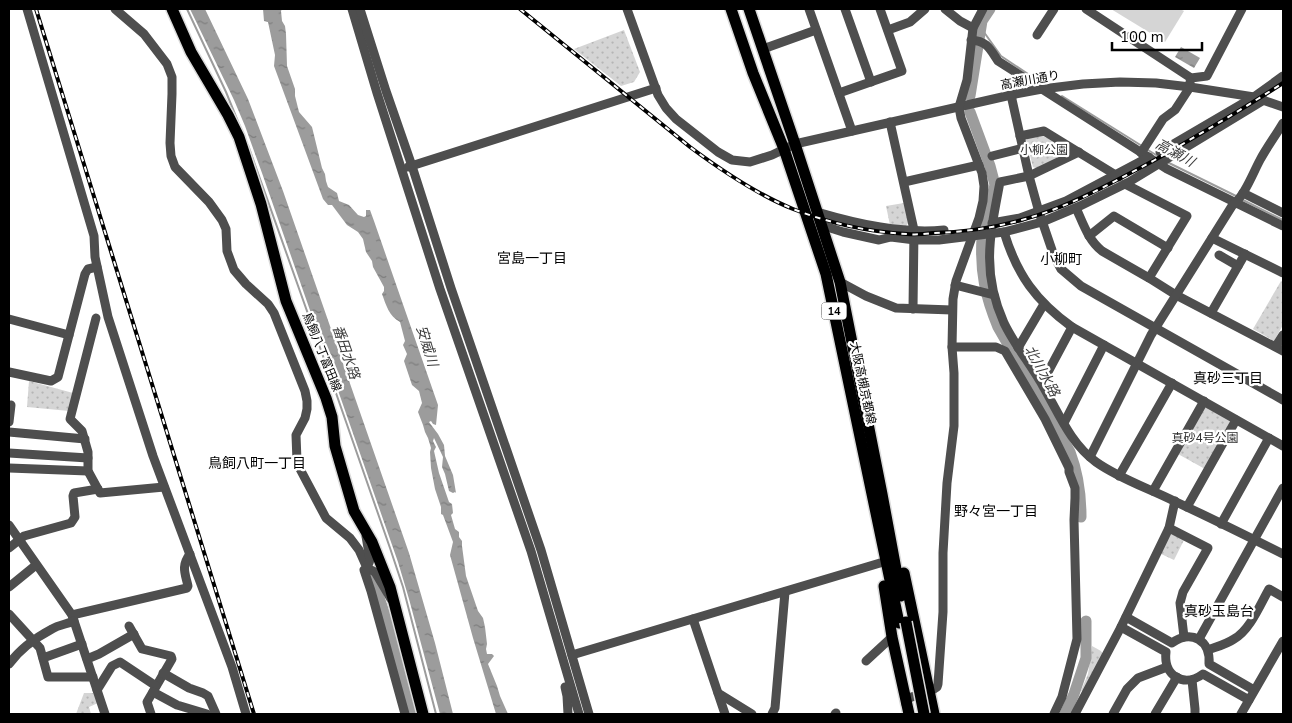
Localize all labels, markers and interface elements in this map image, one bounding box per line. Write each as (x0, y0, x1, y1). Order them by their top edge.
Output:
scale bar (1112, 20, 1202, 52)
text: 100 m (1120, 27, 1164, 47)
street label: 高瀬川通り (999, 67, 1061, 93)
water label: 高瀬川 (1152, 135, 1200, 172)
park label: 小柳公園 (1020, 142, 1068, 158)
district label: 宮島一丁目 (497, 249, 567, 268)
district label: 小柳町 (1040, 250, 1082, 269)
road number: 14 (822, 302, 846, 320)
street label: 鳥飼八丁富田線 (299, 310, 345, 394)
water label: 番田水路 (328, 322, 364, 383)
water label: 安威川 (412, 323, 443, 371)
street label: 大阪高槻京都線 (846, 340, 880, 426)
water label: 北川水路 (1020, 342, 1064, 401)
district label: 真砂三丁目 (1193, 369, 1263, 388)
park label: 真砂4号公園 (1171, 430, 1239, 446)
district label: 鳥飼八町一丁目 (208, 454, 306, 473)
district label: 野々宮一丁目 (954, 502, 1038, 521)
district label: 真砂玉島台 (1184, 602, 1254, 621)

